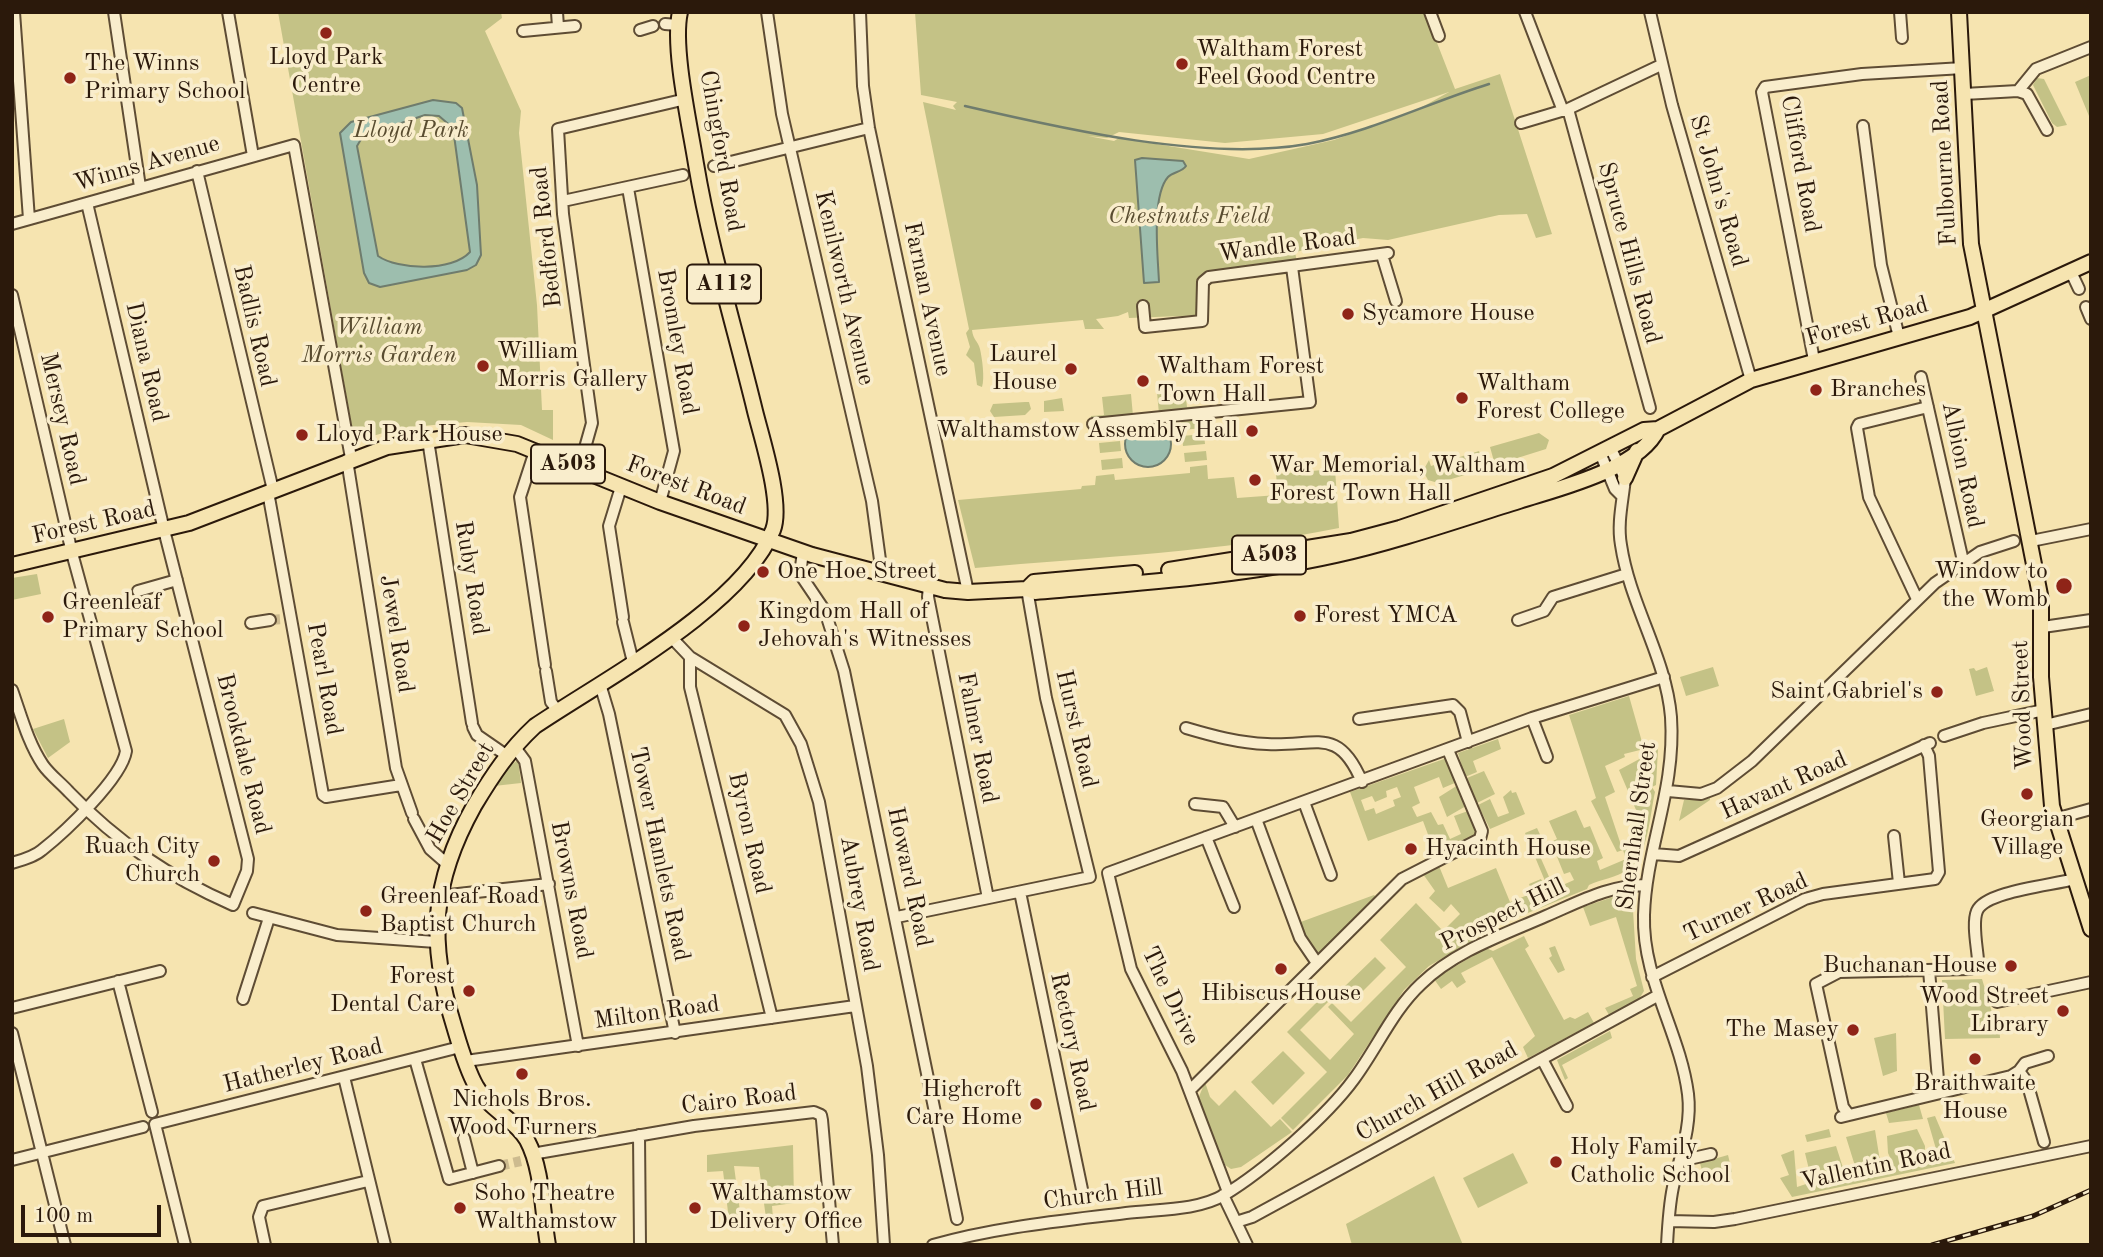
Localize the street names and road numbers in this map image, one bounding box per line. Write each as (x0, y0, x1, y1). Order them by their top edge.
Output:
street label: Chingford Road (693, 68, 749, 234)
street label: Fulbourne Road (1926, 79, 1964, 247)
street label: Clifford Road (1774, 93, 1826, 235)
street label: St John's Road (1682, 111, 1754, 271)
street label: Winns Avenue (71, 129, 223, 199)
street label: Spruce Hills Road (1591, 159, 1667, 347)
street label: Bedford Road (525, 165, 569, 309)
street label: Kenilworth Avenue (808, 188, 880, 388)
street label: Farnan Avenue (897, 219, 957, 379)
street label: Wandle Road (1216, 223, 1358, 269)
street label: Badlis Road (226, 262, 282, 390)
road number: A112 (687, 264, 761, 304)
street label: Bromley Road (650, 267, 704, 417)
street label: Forest Road (1802, 291, 1932, 353)
street label: Diana Road (118, 299, 174, 425)
street label: Mersey Road (33, 350, 91, 488)
street label: Albion Road (1935, 399, 1989, 531)
road number: A503 (531, 445, 605, 484)
street label: Forest Road (622, 450, 750, 522)
street label: Forest Road (29, 495, 159, 551)
street label: Ruby Road (448, 519, 494, 637)
road number: A503 (1232, 536, 1306, 575)
street label: Jewel Road (372, 573, 420, 695)
street label: Pearl Road (300, 620, 348, 738)
street label: Wood Street (2006, 640, 2040, 770)
street label: Hurst Road (1048, 667, 1104, 791)
street label: Falmer Road (950, 670, 1004, 806)
street label: Brookdale Road (209, 671, 277, 837)
street label: Hoe Street (420, 737, 502, 849)
street label: Shernhall Street (1611, 740, 1663, 912)
street label: Tower Hamlets Road (622, 744, 696, 964)
street label: Havant Road (1716, 745, 1852, 827)
street label: Byron Road (721, 769, 777, 897)
street label: Howard Road (880, 804, 938, 950)
street label: Browns Road (543, 818, 599, 962)
street label: Aubrey Road (833, 834, 885, 974)
street label: Turner Road (1679, 867, 1813, 949)
street label: Prospect Hill (1436, 872, 1570, 958)
street label: The Drive (1135, 942, 1205, 1050)
street label: Rectory Road (1043, 970, 1101, 1114)
street label: Milton Road (592, 990, 722, 1036)
street label: Hatherley Road (220, 1032, 386, 1100)
street label: Church Hill Road (1351, 1036, 1523, 1148)
street label: Cairo Road (680, 1079, 798, 1121)
street label: Vallentin Road (1798, 1137, 1954, 1197)
street label: Church Hill (1042, 1173, 1164, 1217)

